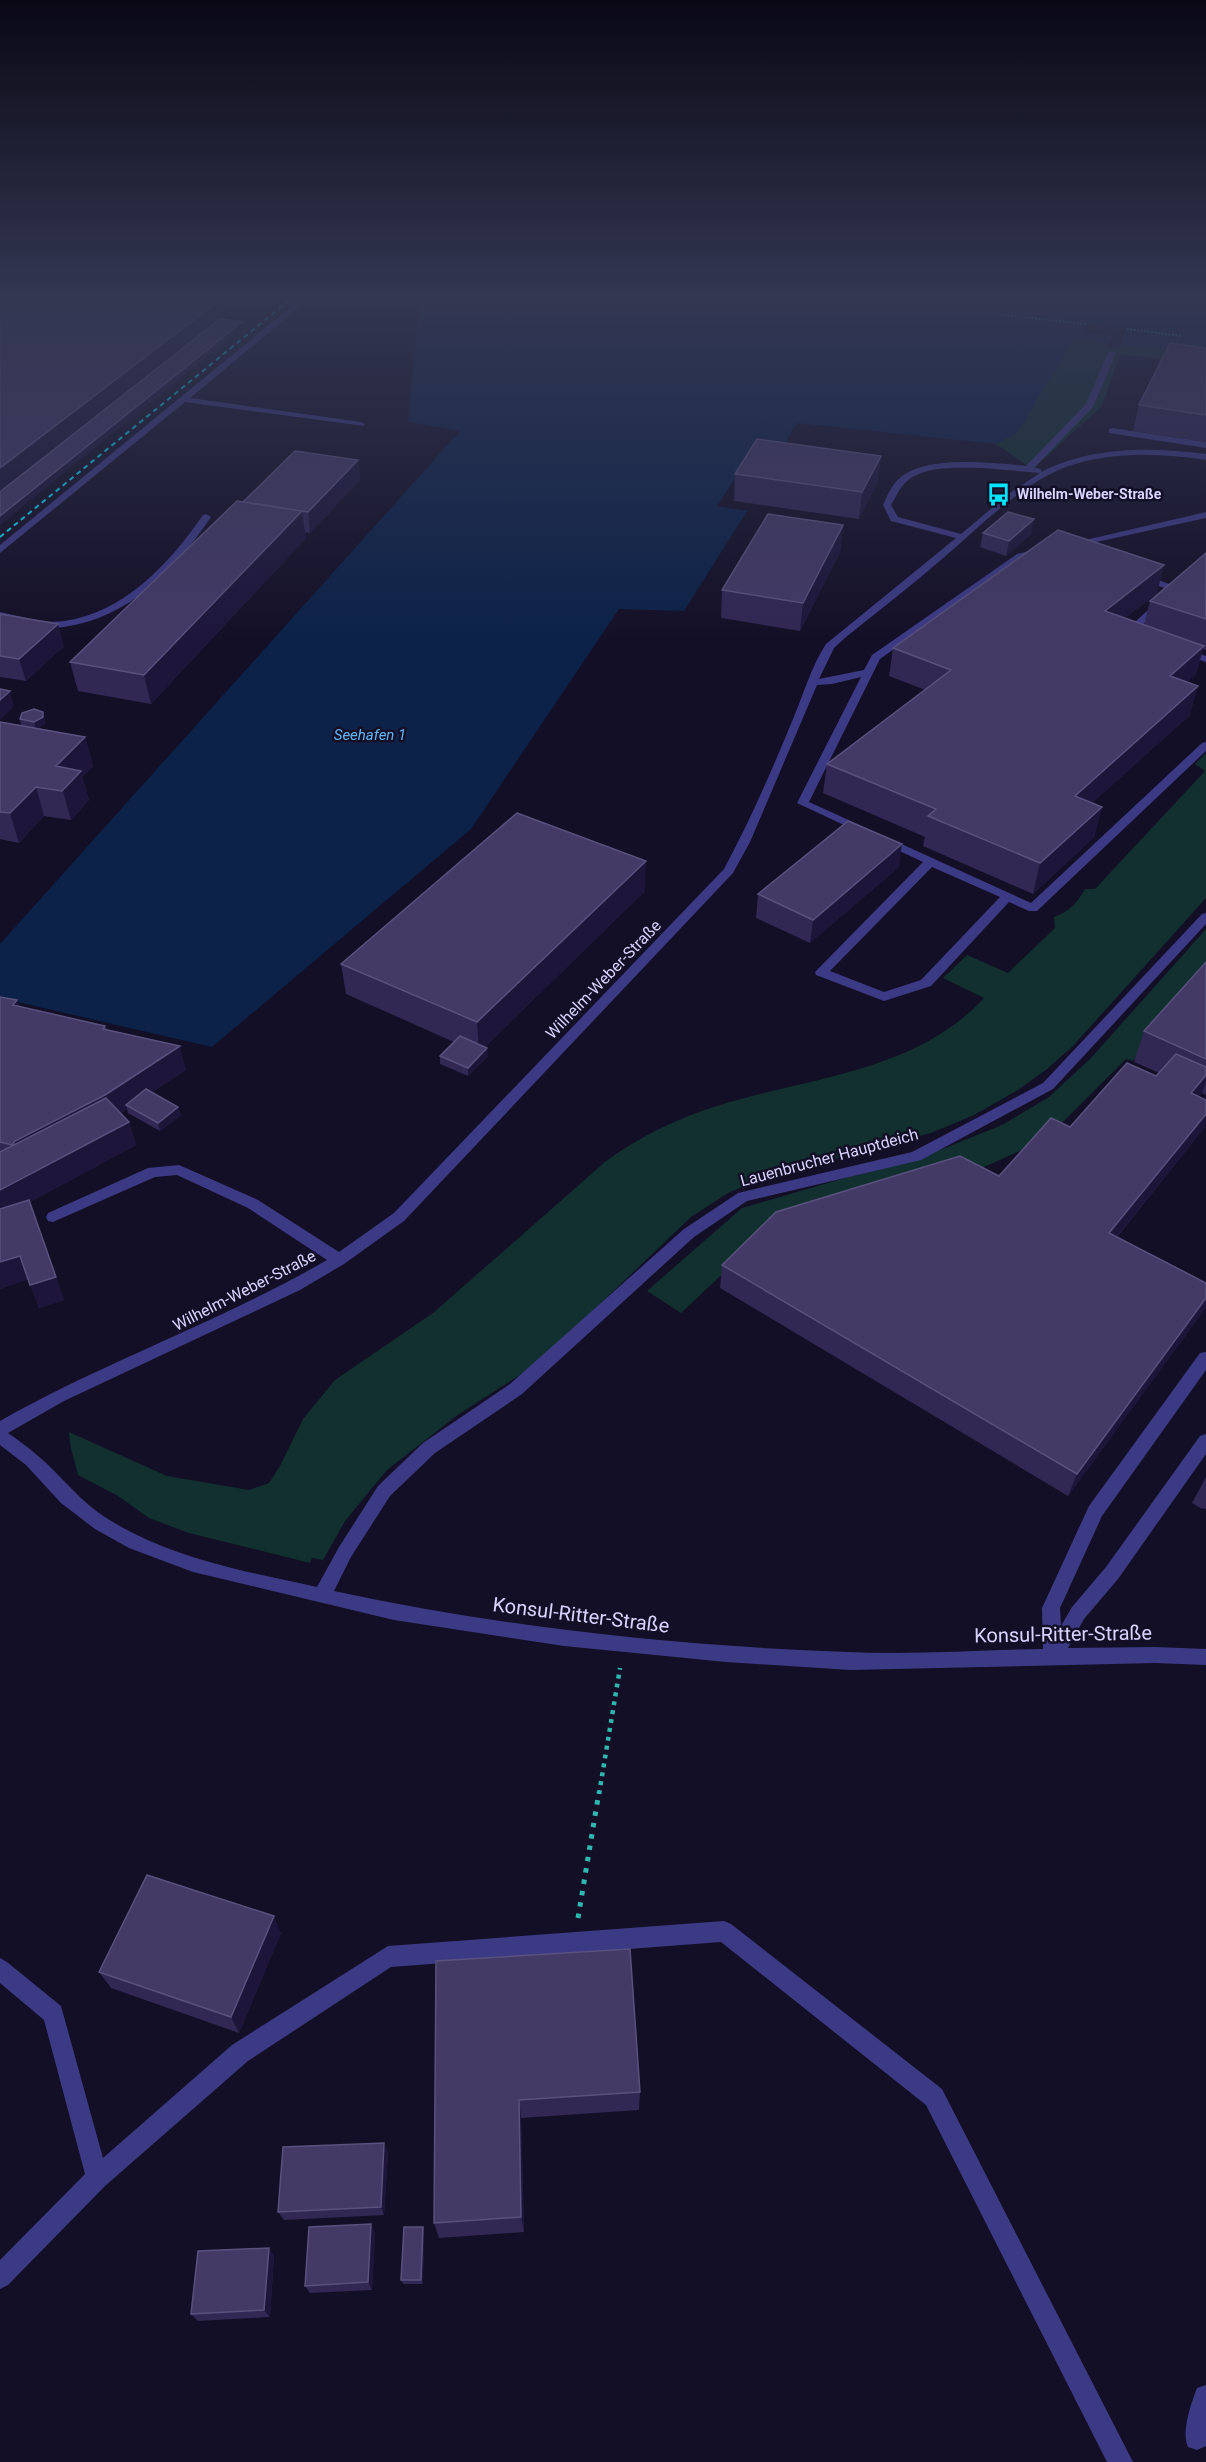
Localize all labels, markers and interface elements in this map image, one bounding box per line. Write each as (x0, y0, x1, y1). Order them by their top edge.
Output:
bus stop icon: Wilhelm-Weber-Straße (986, 481, 1012, 507)
place label: Wilhelm-Weber-Straße (1017, 486, 1162, 502)
water label: Seehafen 1 (334, 726, 406, 744)
street label: Wilhelm-Weber-Straße (542, 916, 665, 1043)
street label: Lauenbrucher Hauptdeich (738, 1125, 920, 1190)
street label: Wilhelm-Weber-Straße (170, 1246, 319, 1335)
street label: Konsul-Ritter-Straße (491, 1592, 671, 1638)
street label: Konsul-Ritter-Straße (974, 1620, 1152, 1648)

